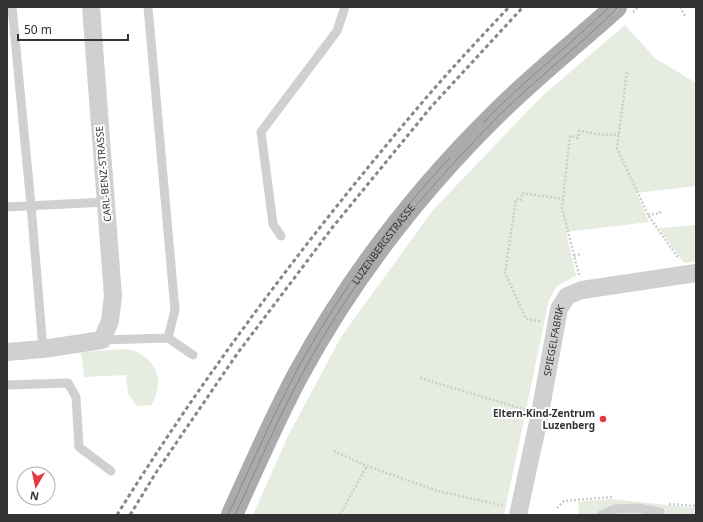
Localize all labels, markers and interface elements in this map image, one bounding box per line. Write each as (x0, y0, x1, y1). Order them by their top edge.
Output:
scale bar (18, 16, 128, 42)
text: 50 m (24, 21, 52, 38)
street label: CARL-BENZ-STRASSE (92, 125, 114, 223)
street label: LUZENBERGSTRASSE (348, 201, 418, 287)
street label: SPIEGELFABRIK (540, 301, 568, 377)
place label: Eltern-Kind-Zentrum Luzenberg (493, 406, 595, 432)
marker: Eltern-Kind-Zentrum Luzenberg (598, 414, 608, 424)
north arrow (16, 466, 56, 506)
text: N (29, 488, 40, 504)

